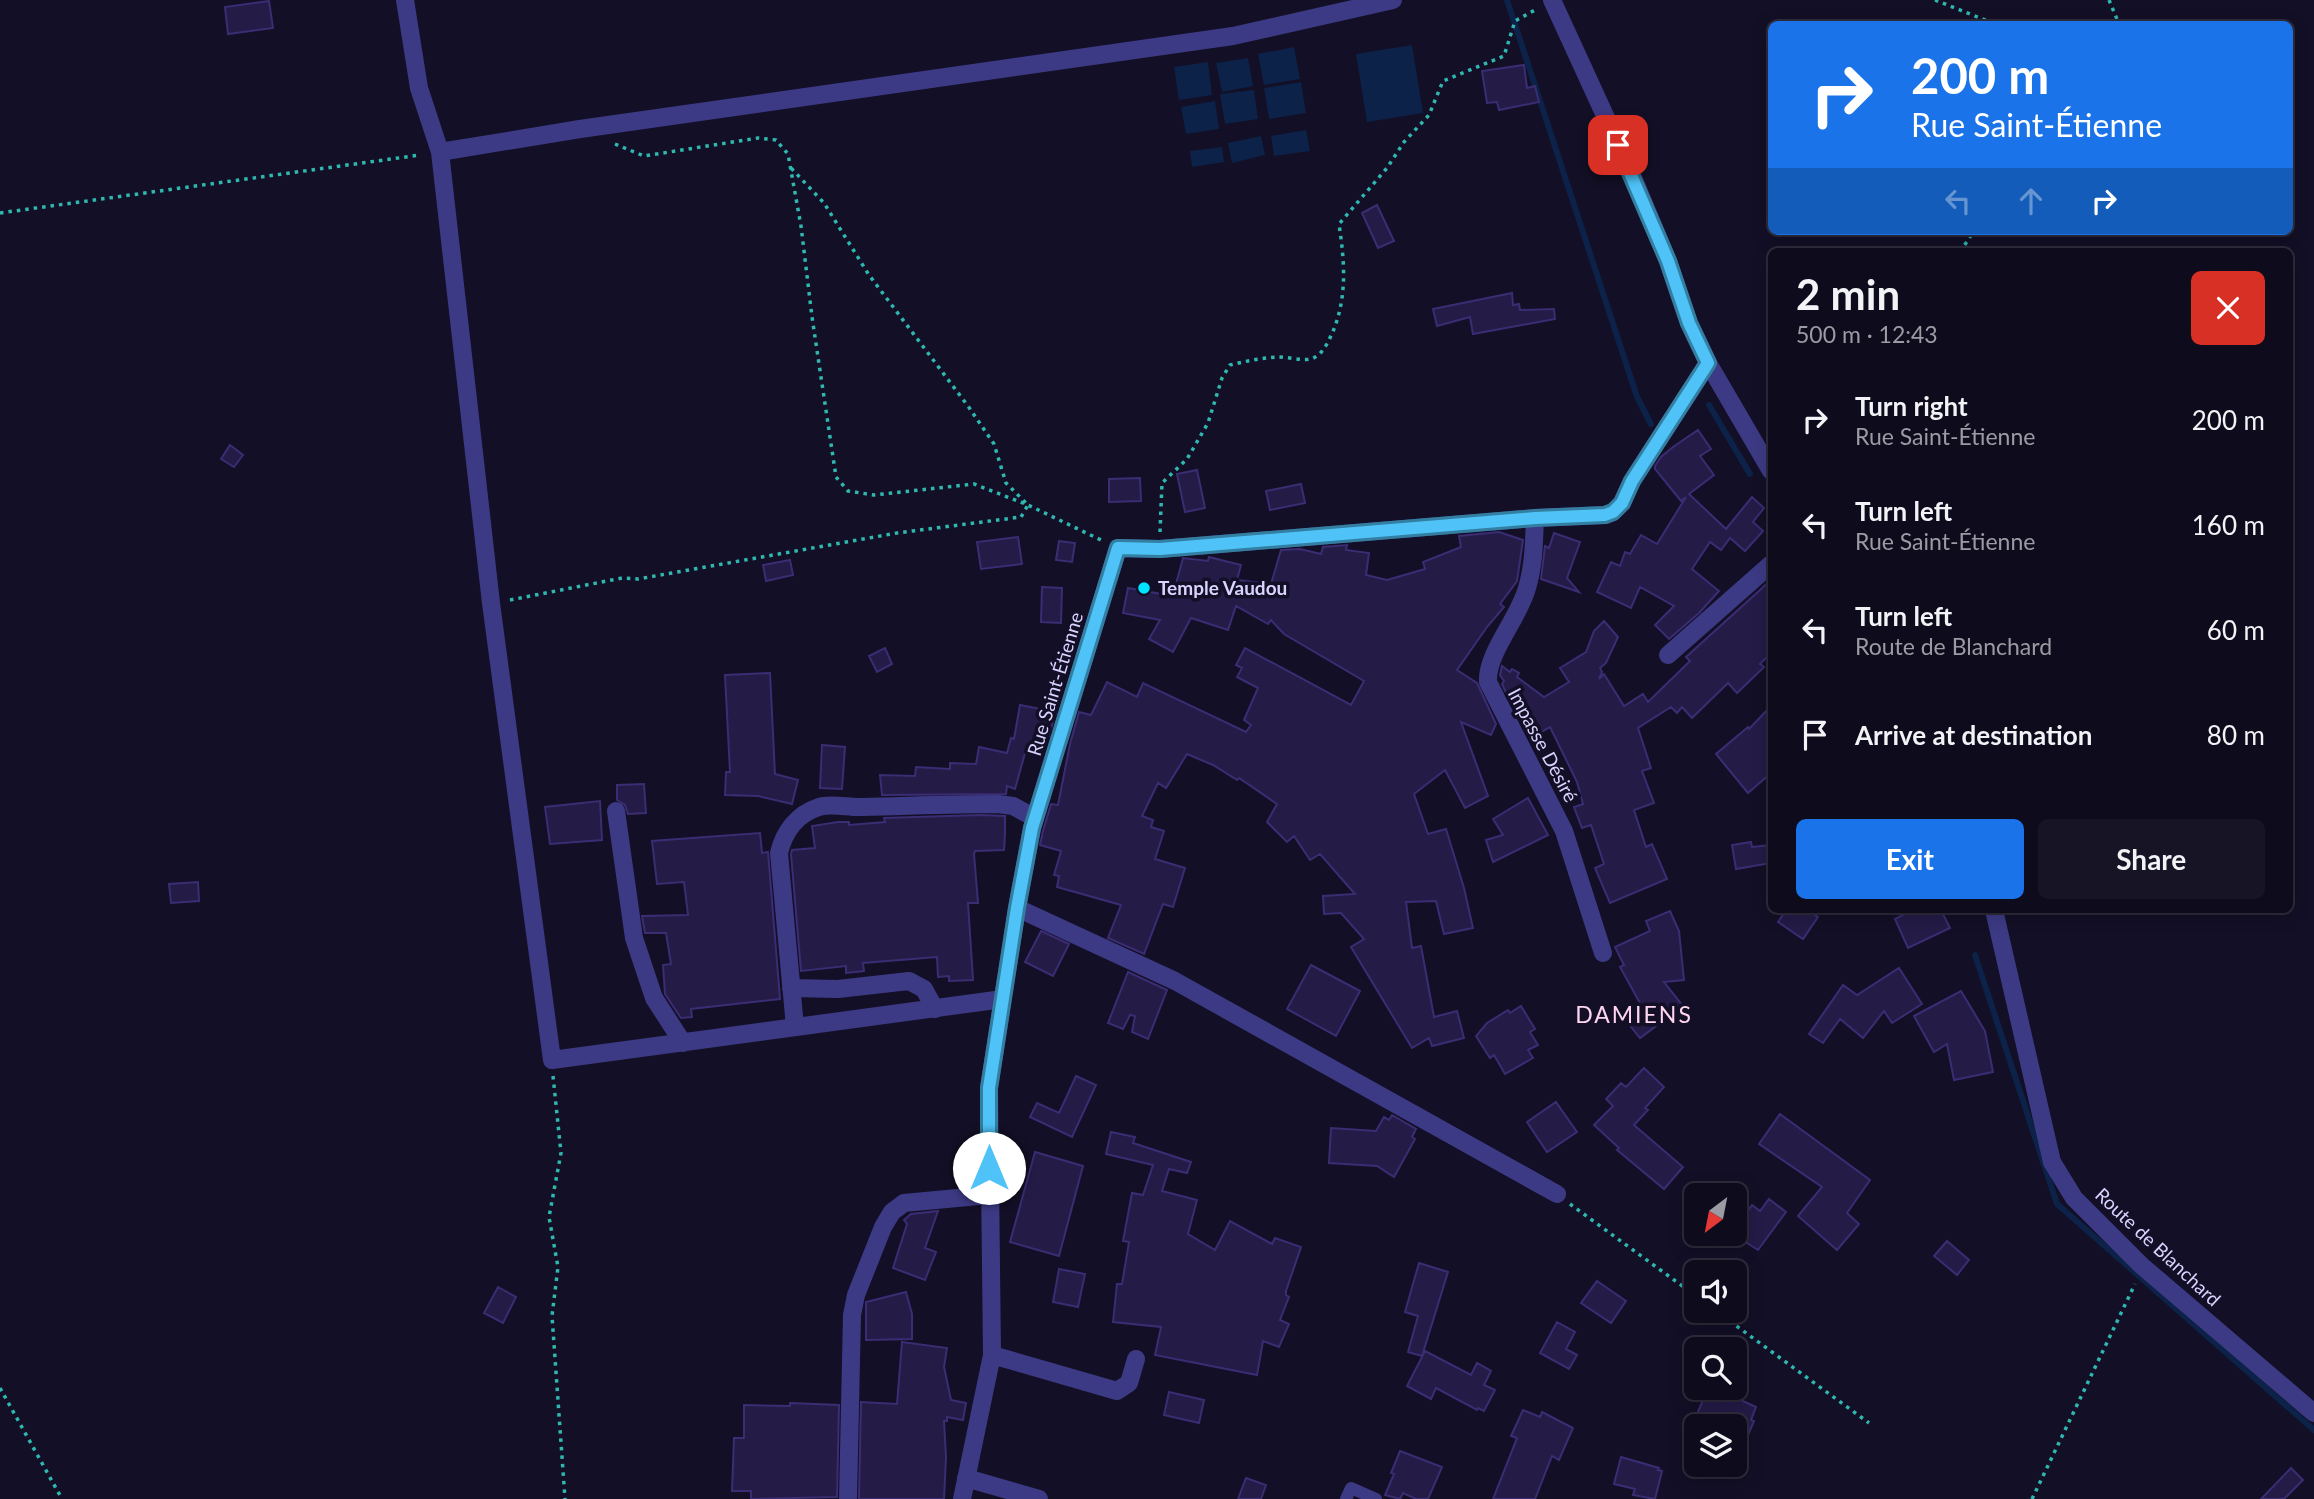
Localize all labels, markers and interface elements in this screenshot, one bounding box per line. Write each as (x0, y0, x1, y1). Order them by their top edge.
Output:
text: 200 m (1911, 46, 2049, 104)
icon: right (1796, 49, 1887, 140)
text: Rue Saint-Étienne (1911, 105, 2162, 144)
pin (1588, 115, 1648, 175)
icon: arrive (1599, 126, 1637, 164)
icon: left (1939, 182, 1977, 220)
icon: ahead (2012, 182, 2050, 220)
icon: right (2085, 182, 2123, 220)
text: 2 min (1796, 269, 1900, 319)
button: close (2191, 271, 2265, 345)
text: 500 m · 12:43 (1796, 320, 1938, 348)
text: Turn right (1855, 390, 1968, 422)
icon: right (1796, 401, 1834, 439)
text: 200 m (2192, 404, 2265, 436)
text: Rue Saint-Étienne (1855, 422, 2035, 450)
text: Turn left (1855, 495, 1952, 527)
icon: left (1796, 506, 1834, 544)
text: 160 m (2192, 509, 2265, 541)
text: Rue Saint-Étienne (1855, 527, 2035, 555)
place label: Temple Vaudou (1158, 576, 1287, 599)
marker: Temple Vaudou (1136, 580, 1152, 596)
text: Turn left (1855, 600, 1952, 632)
street label: Rue Saint-Étienne (1022, 609, 1087, 758)
icon: left (1796, 611, 1834, 649)
text: 60 m (2207, 614, 2265, 646)
text: Route de Blanchard (1855, 632, 2052, 660)
street label: Impasse Désiré (1504, 684, 1583, 806)
icon: arrive (1796, 716, 1834, 754)
text: Arrive at destination (1855, 719, 2092, 751)
text: 80 m (2207, 719, 2265, 751)
button: Exit (1796, 819, 2024, 899)
button: Share (2038, 819, 2265, 899)
district label: DAMIENS (1575, 1000, 1693, 1028)
position arrow (952, 1131, 1026, 1205)
north arrow (1684, 1183, 1746, 1246)
map controls (1684, 1183, 1747, 1477)
street label: Route de Blanchard (2091, 1183, 2226, 1311)
button: sound (1684, 1260, 1747, 1323)
button: search (1684, 1337, 1747, 1400)
button: layers (1684, 1414, 1747, 1477)

